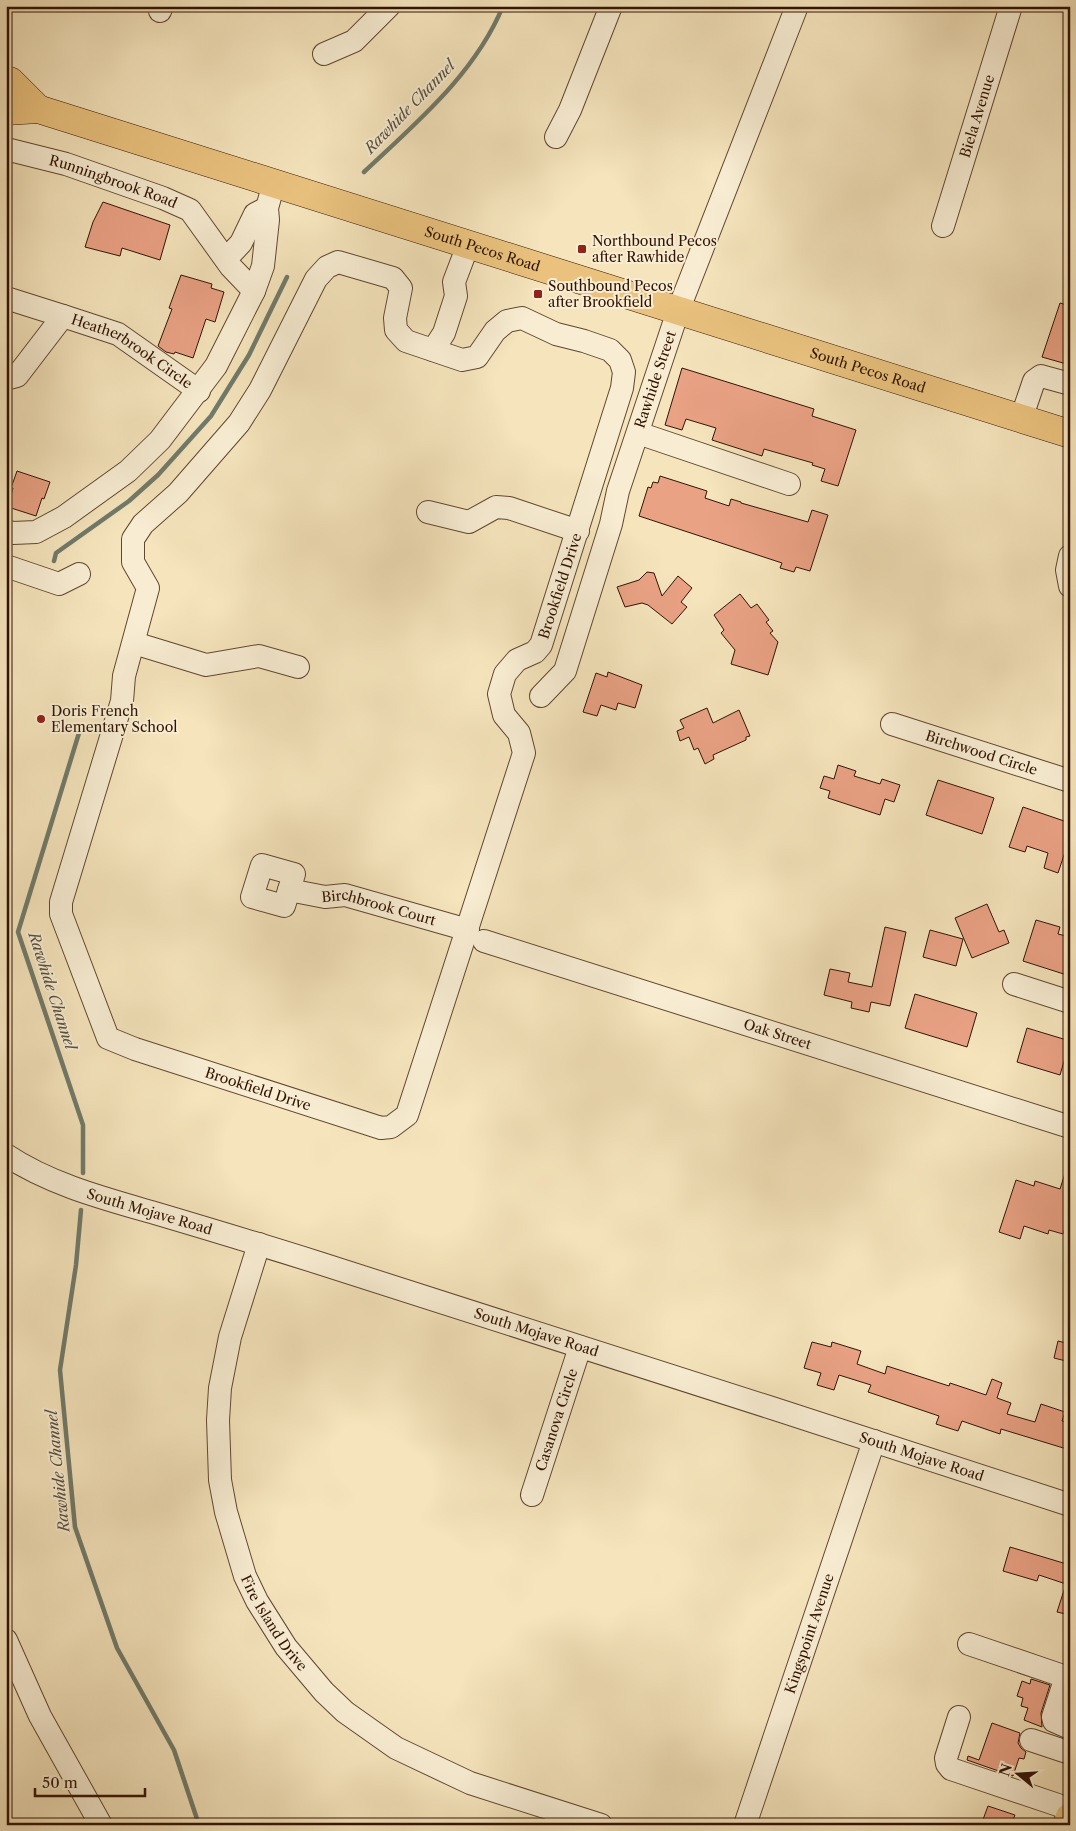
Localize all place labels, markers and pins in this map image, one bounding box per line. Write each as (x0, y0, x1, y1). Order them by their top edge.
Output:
place label: Northbound Pecos after Rawhide (592, 232, 717, 266)
marker: Northbound Pecos after Rawhide (576, 243, 588, 255)
place label: Southbound Pecos after Brookfield (548, 277, 673, 311)
marker: Southbound Pecos after Brookfield (532, 288, 544, 300)
place label: Doris French Elementary School (51, 702, 177, 736)
marker: Doris French Elementary School (35, 713, 47, 725)

